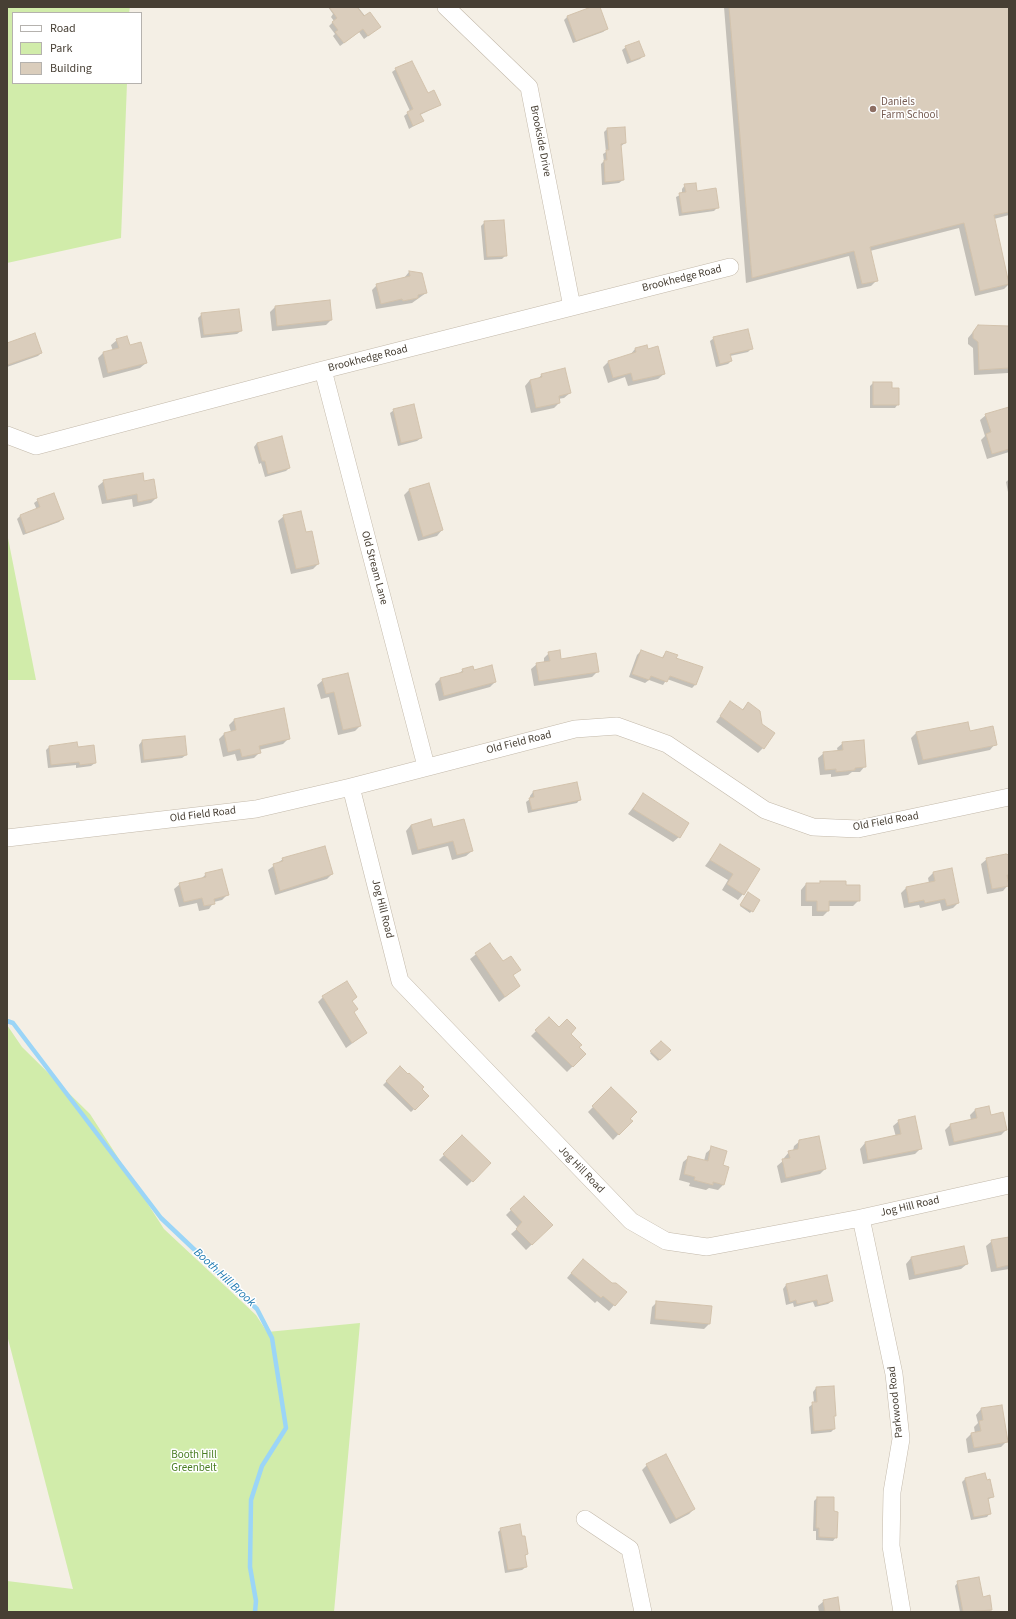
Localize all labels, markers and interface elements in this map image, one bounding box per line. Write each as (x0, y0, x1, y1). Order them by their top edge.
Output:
legend (12, 12, 142, 84)
text: Road (50, 20, 76, 37)
text: Park (50, 40, 72, 57)
text: Building (50, 60, 92, 77)
place label: Daniels Farm School (881, 96, 938, 122)
street label: Brookside Drive (527, 104, 553, 178)
marker: Daniels Farm School (868, 104, 878, 114)
street label: Brookhedge Road (641, 263, 723, 295)
street label: Brookhedge Road (327, 343, 409, 375)
street label: Old Stream Lane (358, 530, 390, 606)
street label: Old Field Road (485, 729, 553, 757)
street label: Old Field Road (169, 804, 237, 826)
street label: Old Field Road (852, 810, 920, 834)
street label: Jog Hill Road (368, 878, 396, 940)
street label: Jog Hill Road (555, 1144, 607, 1196)
street label: Jog Hill Road (879, 1194, 941, 1220)
water label: Booth Hill Brook (190, 1246, 258, 1310)
street label: Parkwood Road (886, 1365, 906, 1439)
park label: Booth Hill Greenbelt (171, 1449, 217, 1475)

